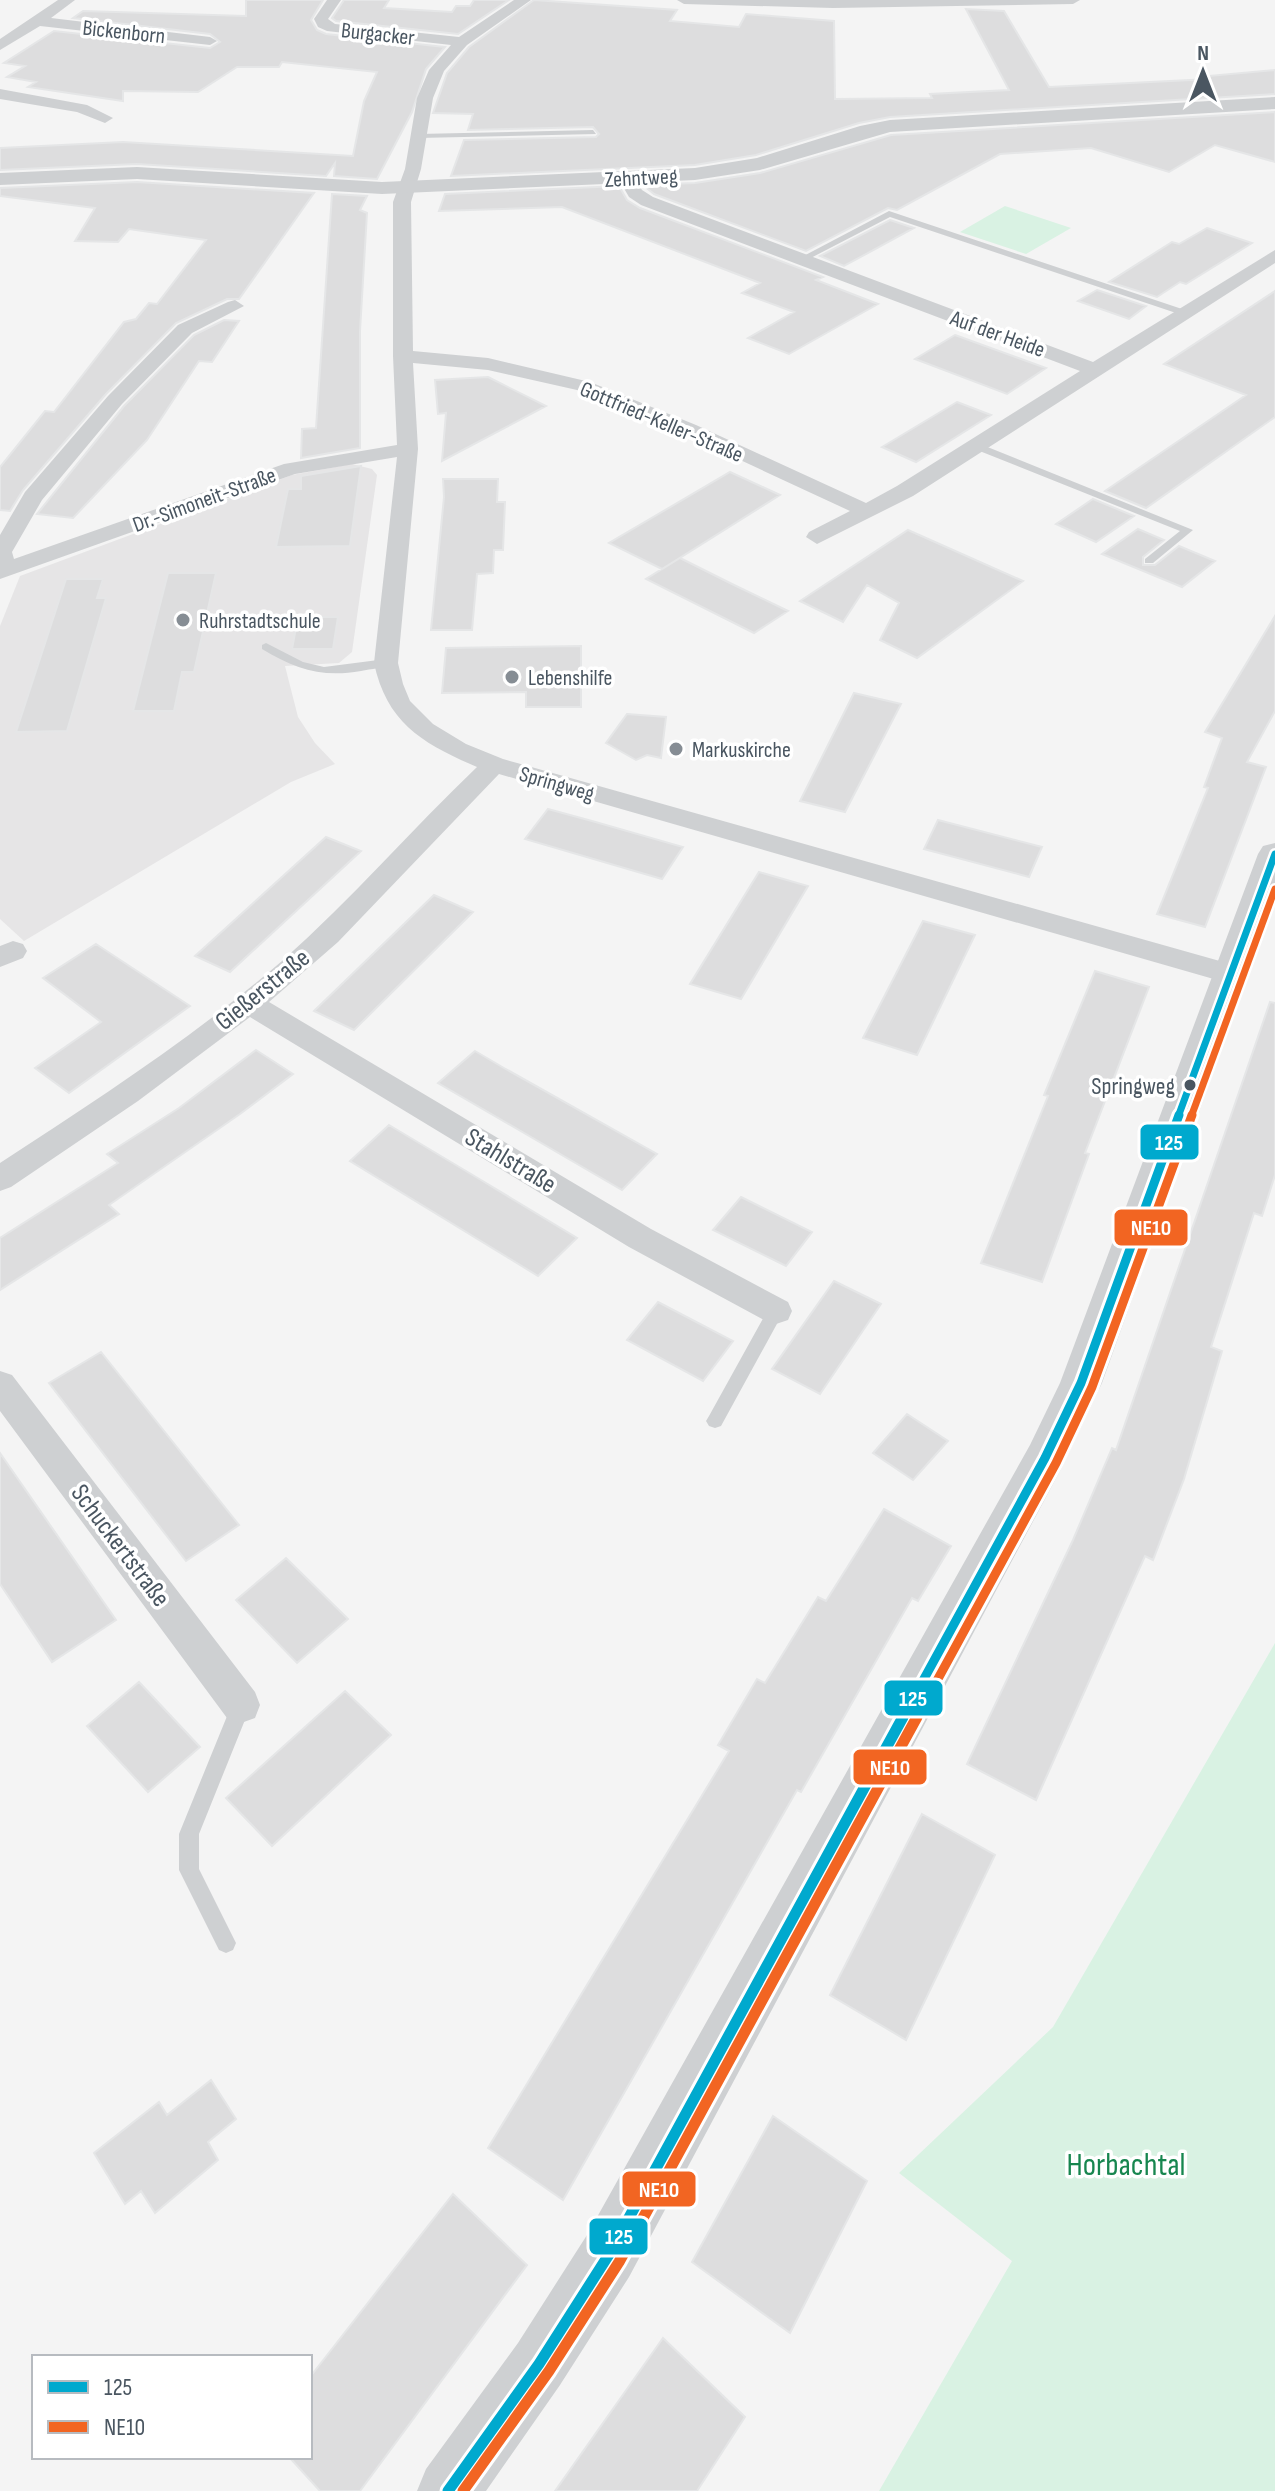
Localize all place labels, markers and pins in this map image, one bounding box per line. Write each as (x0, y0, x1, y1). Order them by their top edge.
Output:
place label: Ruhrstadtschule (199, 608, 321, 635)
marker: Ruhrstadtschule (174, 611, 192, 629)
place label: Lebenshilfe (528, 665, 612, 692)
marker: Lebenshilfe (503, 668, 521, 686)
place label: Markuskirche (692, 737, 791, 764)
marker: Markuskirche (667, 740, 685, 758)
place label: Springweg (1091, 1072, 1175, 1101)
marker: Springweg (1182, 1077, 1198, 1093)

